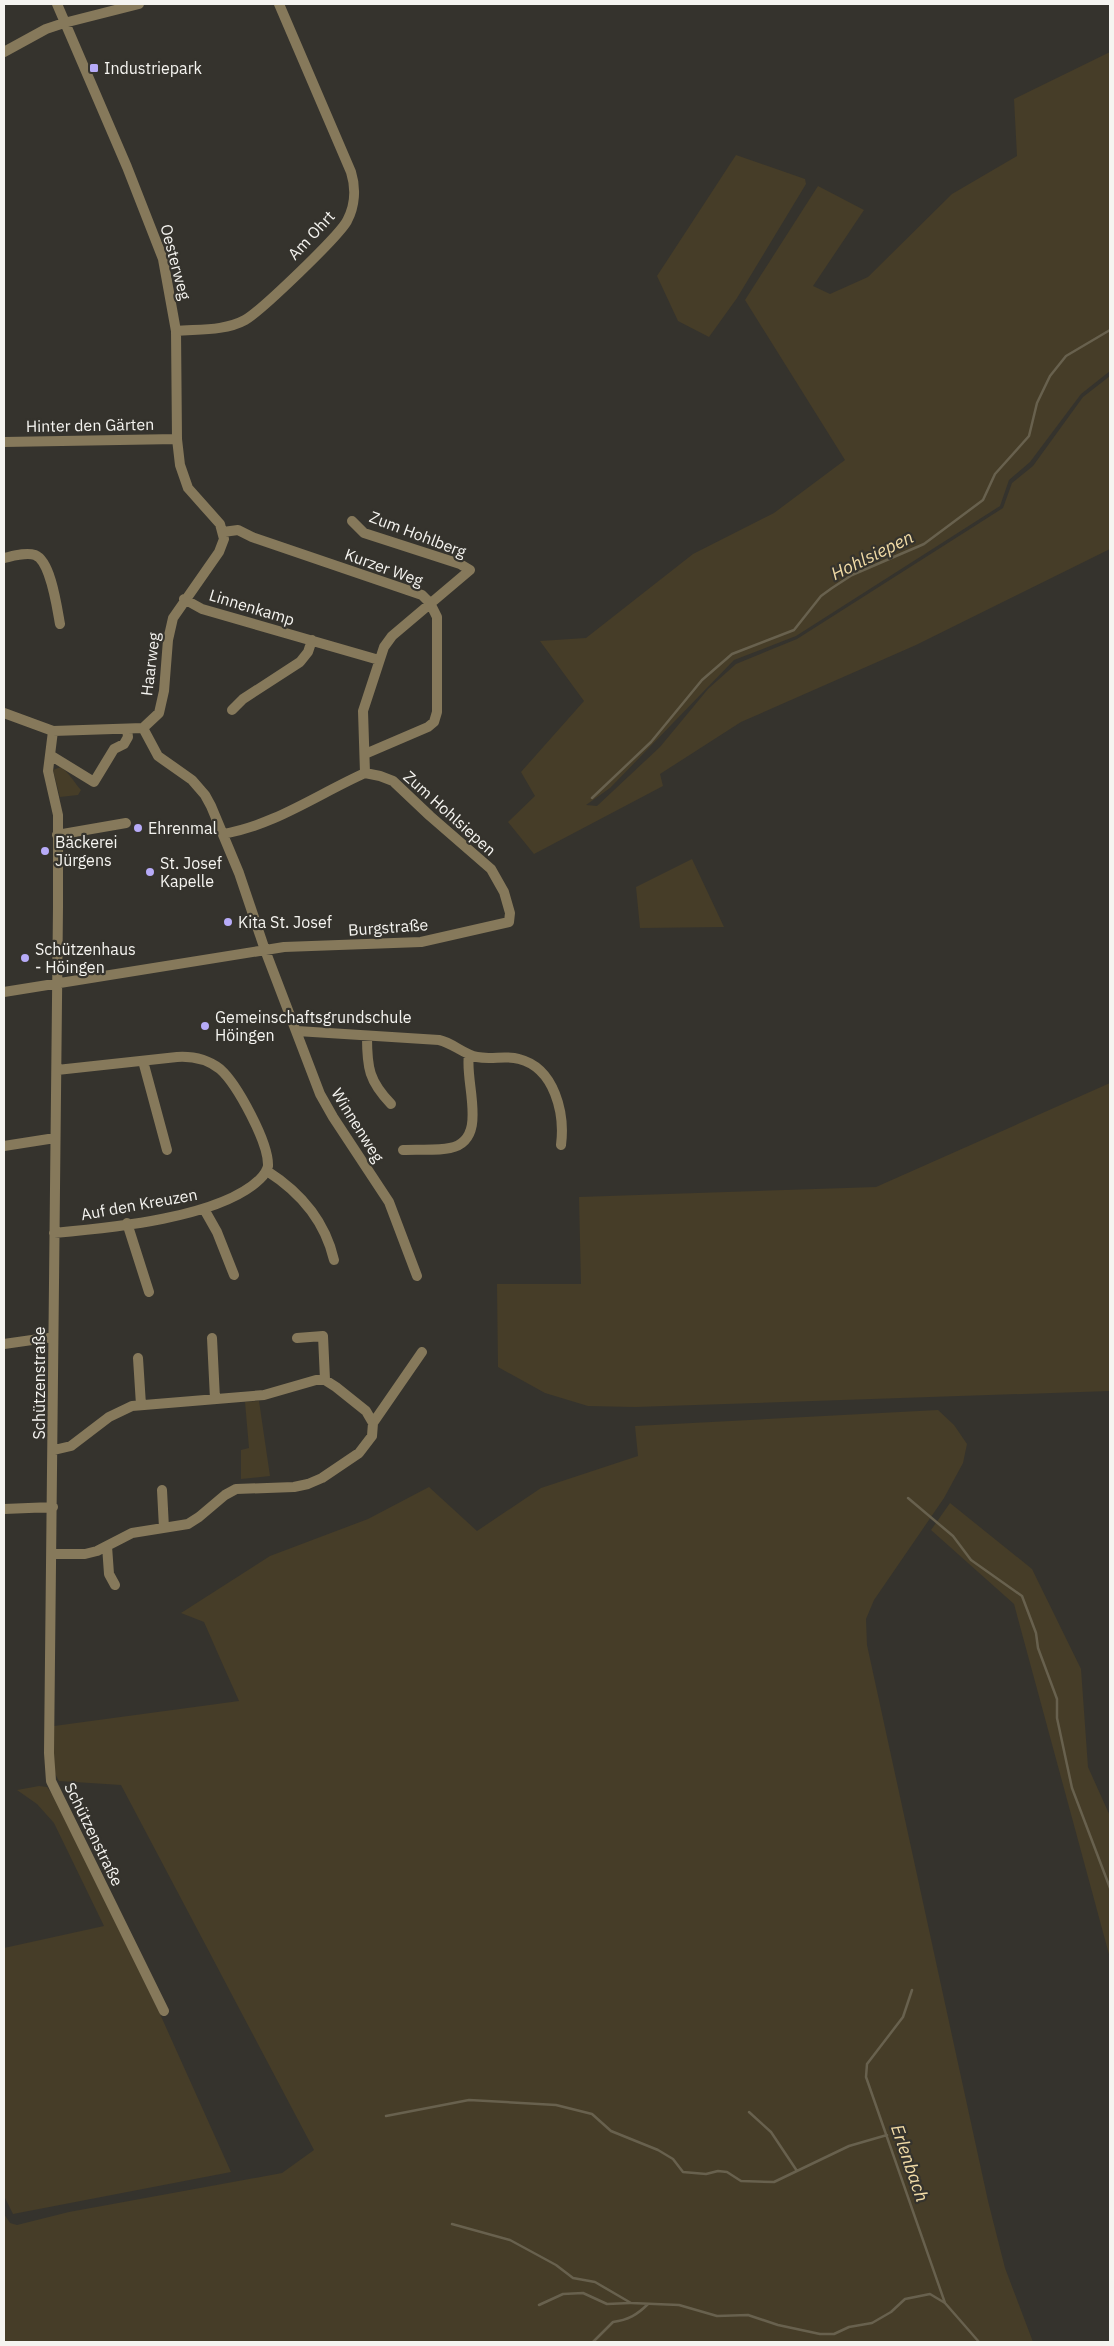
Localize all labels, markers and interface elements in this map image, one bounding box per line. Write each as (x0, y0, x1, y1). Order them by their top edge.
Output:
place label: Industriepark (104, 58, 203, 78)
marker: Industriepark (88, 62, 100, 74)
street label: Am Ohrt (283, 206, 339, 264)
street label: Oesterweg (156, 222, 196, 303)
street label: Hinter den Gärten (26, 414, 154, 436)
street label: Zum Hohlberg (367, 506, 470, 562)
water label: Hohlsiepen (827, 525, 917, 585)
street label: Kurzer Weg (342, 544, 426, 591)
street label: Linnenkamp (207, 585, 297, 629)
street label: Haarweg (136, 631, 164, 697)
street label: Zum Hohlsiepen (400, 766, 500, 860)
place label: Ehrenmal (148, 818, 217, 838)
marker: Ehrenmal (132, 822, 144, 834)
place label: Bäckerei Jürgens (55, 832, 118, 870)
marker: Bäckerei Jürgens (39, 845, 51, 857)
place label: St. Josef Kapelle (160, 853, 222, 891)
marker: St. Josef Kapelle (144, 866, 156, 878)
place label: Kita St. Josef (238, 912, 332, 932)
street label: Burgstraße (347, 914, 429, 940)
marker: Kita St. Josef (222, 916, 234, 928)
place label: Schützenhaus - Höingen (35, 939, 136, 977)
marker: Schützenhaus - Höingen (19, 952, 31, 964)
place label: Gemeinschaftsgrundschule Höingen (215, 1007, 412, 1045)
marker: Gemeinschaftsgrundschule Höingen (199, 1020, 211, 1032)
street label: Winnenweg (327, 1084, 389, 1166)
street label: Auf den Kreuzen (79, 1184, 199, 1224)
street label: Schützenstraße (29, 1326, 49, 1439)
street label: Schützenstraße (60, 1779, 128, 1889)
water label: Erlenbach (886, 2121, 934, 2205)

